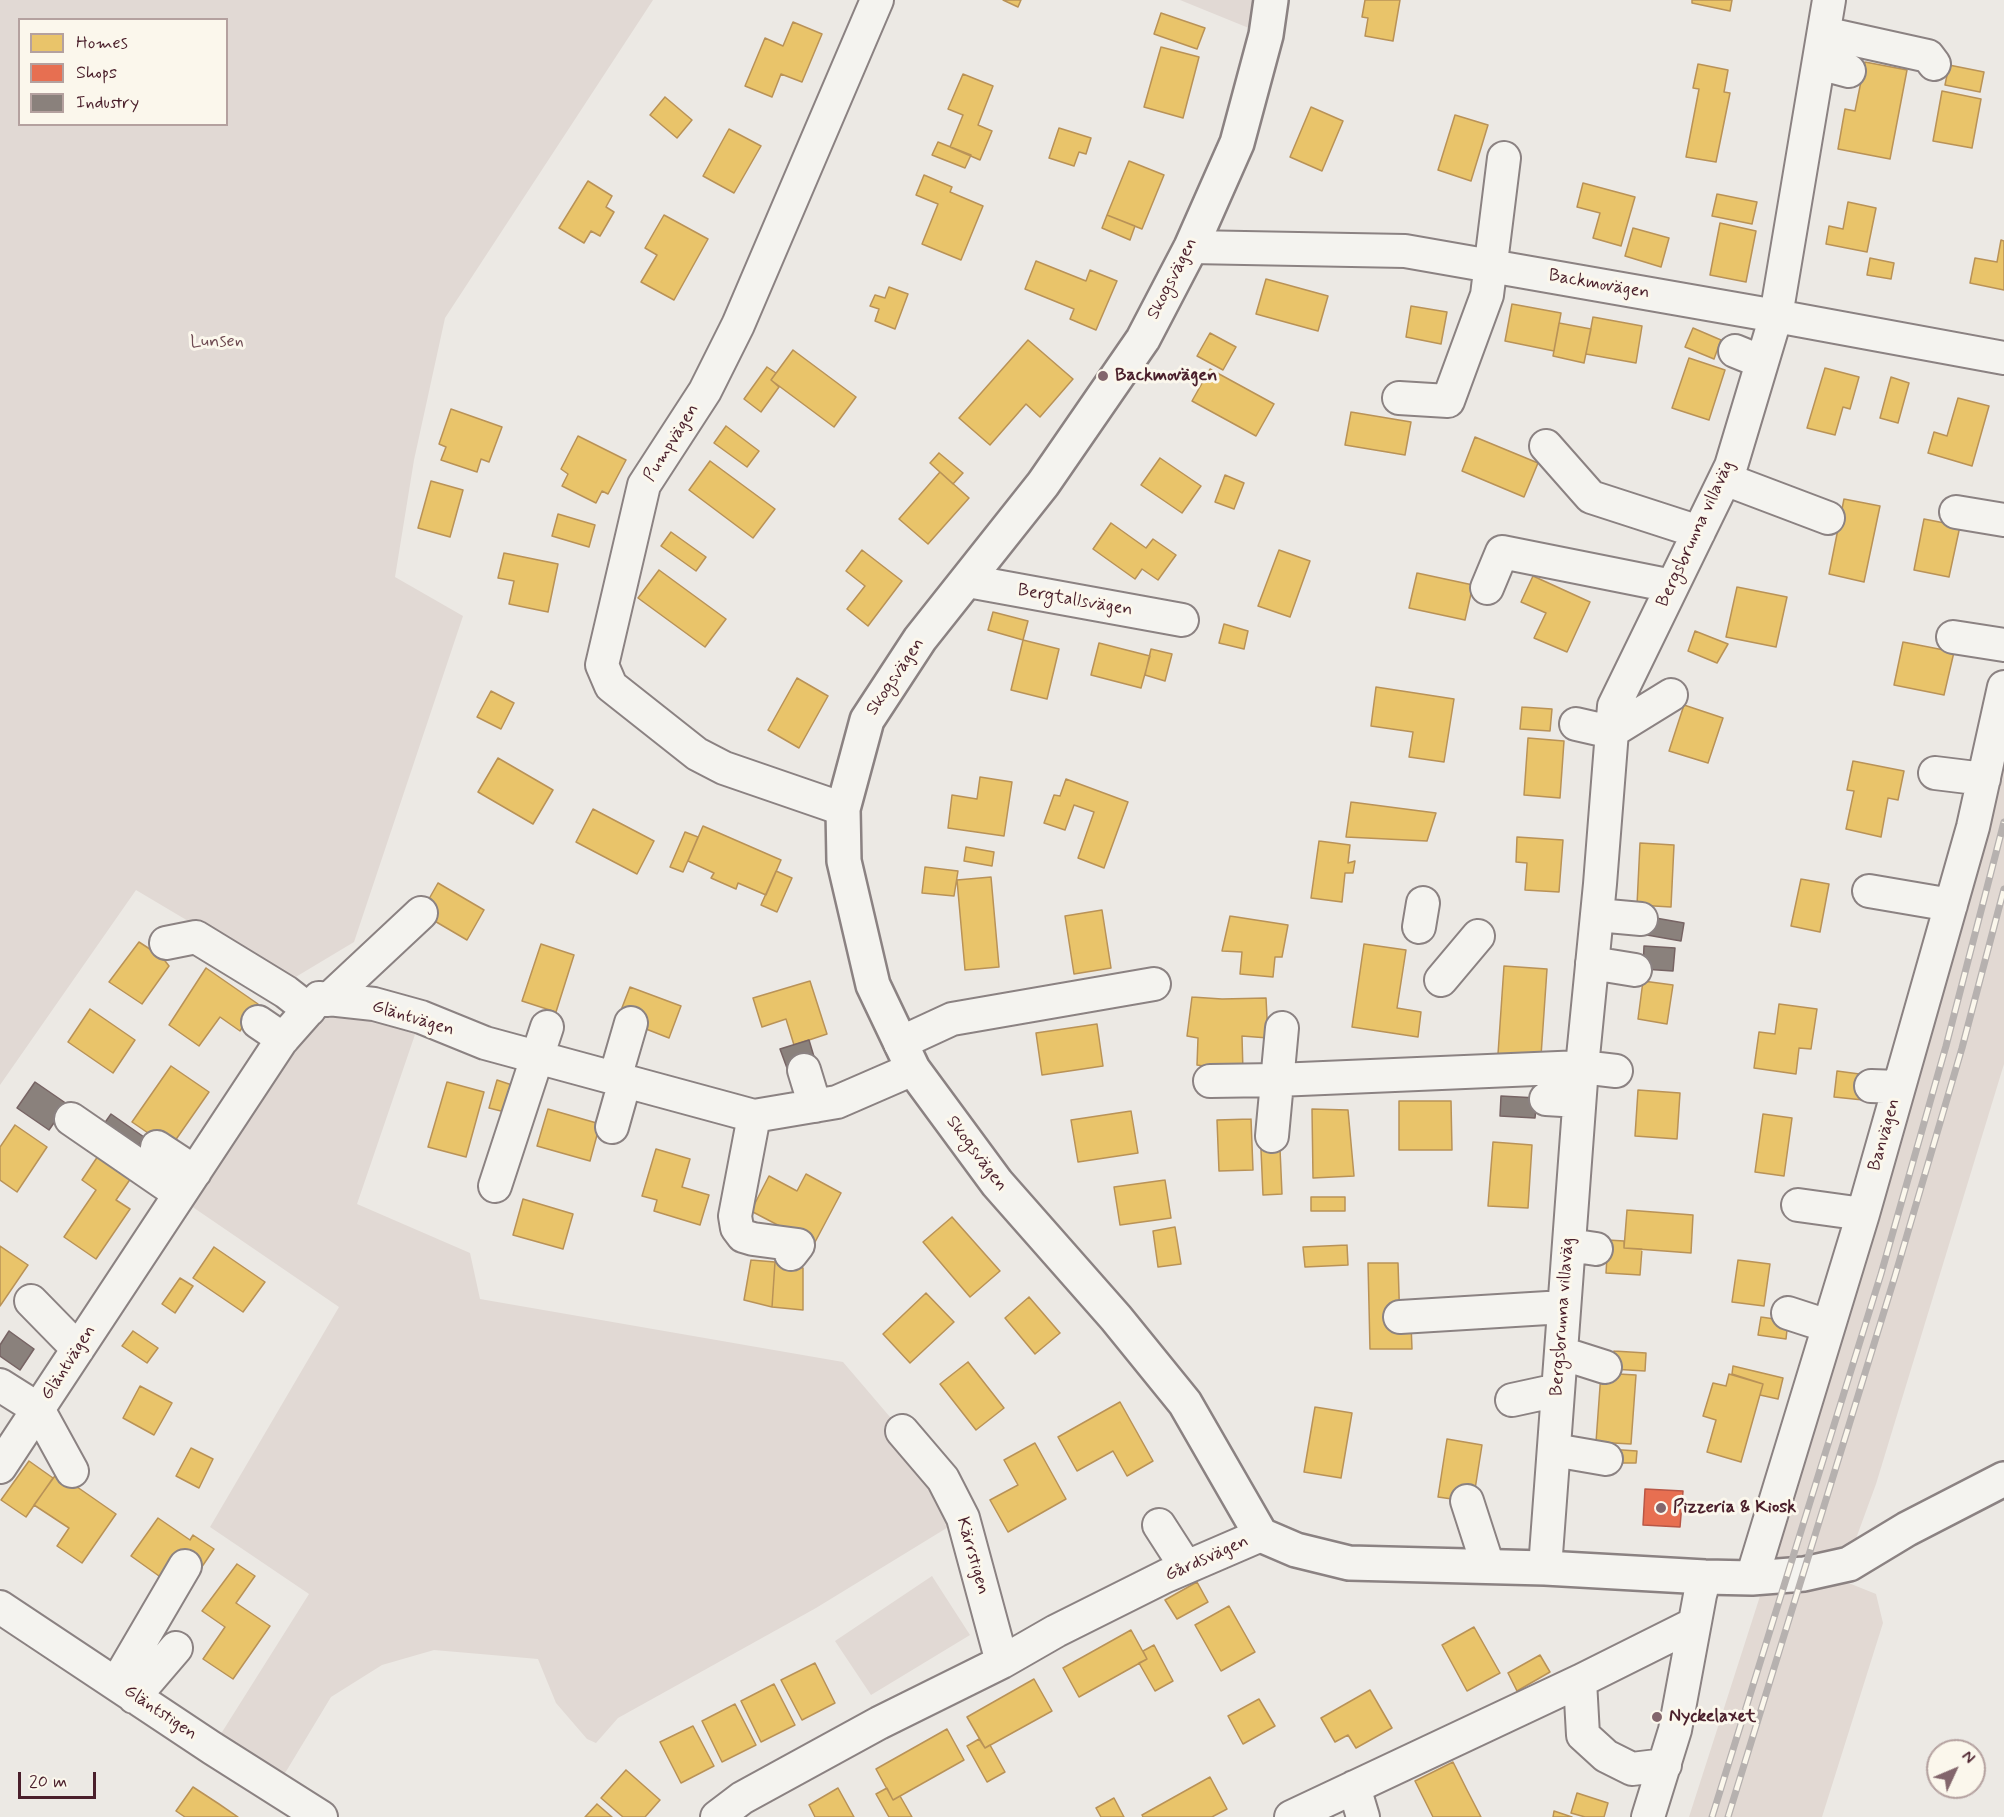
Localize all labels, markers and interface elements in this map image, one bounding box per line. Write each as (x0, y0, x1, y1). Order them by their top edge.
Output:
legend (18, 18, 228, 126)
text: Homes (76, 31, 128, 55)
text: Shops (76, 61, 117, 85)
text: Industry (76, 91, 139, 115)
street label: Skogsvägen (1143, 234, 1203, 324)
street label: Backmovägen (1547, 265, 1651, 305)
park label: Lunsen (190, 331, 244, 353)
place label: Backmovägen (1115, 365, 1217, 387)
marker: Backmovägen (1096, 369, 1110, 383)
street label: Pumpvägen (640, 400, 704, 486)
street label: Bergsbrunna villaväg (1653, 457, 1739, 611)
street label: Bergtallsvägen (1016, 580, 1134, 622)
street label: Skogsvägen (862, 634, 930, 720)
street label: Gläntvägen (369, 996, 457, 1042)
street label: Banvägen (1864, 1096, 1906, 1174)
street label: Skogsvägen (941, 1112, 1011, 1196)
street label: Bergsbrunna villaväg (1547, 1237, 1579, 1397)
street label: Gläntvägen (37, 1322, 101, 1404)
place label: Pizzeria & Kiosk (1673, 1497, 1796, 1519)
marker: Pizzeria & Kiosk (1654, 1501, 1668, 1515)
street label: Kärrstigen (951, 1515, 993, 1597)
street label: Gårdsvägen (1162, 1531, 1252, 1587)
street label: Gläntstigen (119, 1681, 201, 1745)
place label: Nyckelaxet (1669, 1706, 1756, 1728)
marker: Nyckelaxet (1650, 1710, 1664, 1724)
north arrow (1926, 1739, 1986, 1799)
text: N (1957, 1746, 1979, 1769)
scale bar (21, 1760, 99, 1798)
text: 20 m (29, 1770, 67, 1794)

